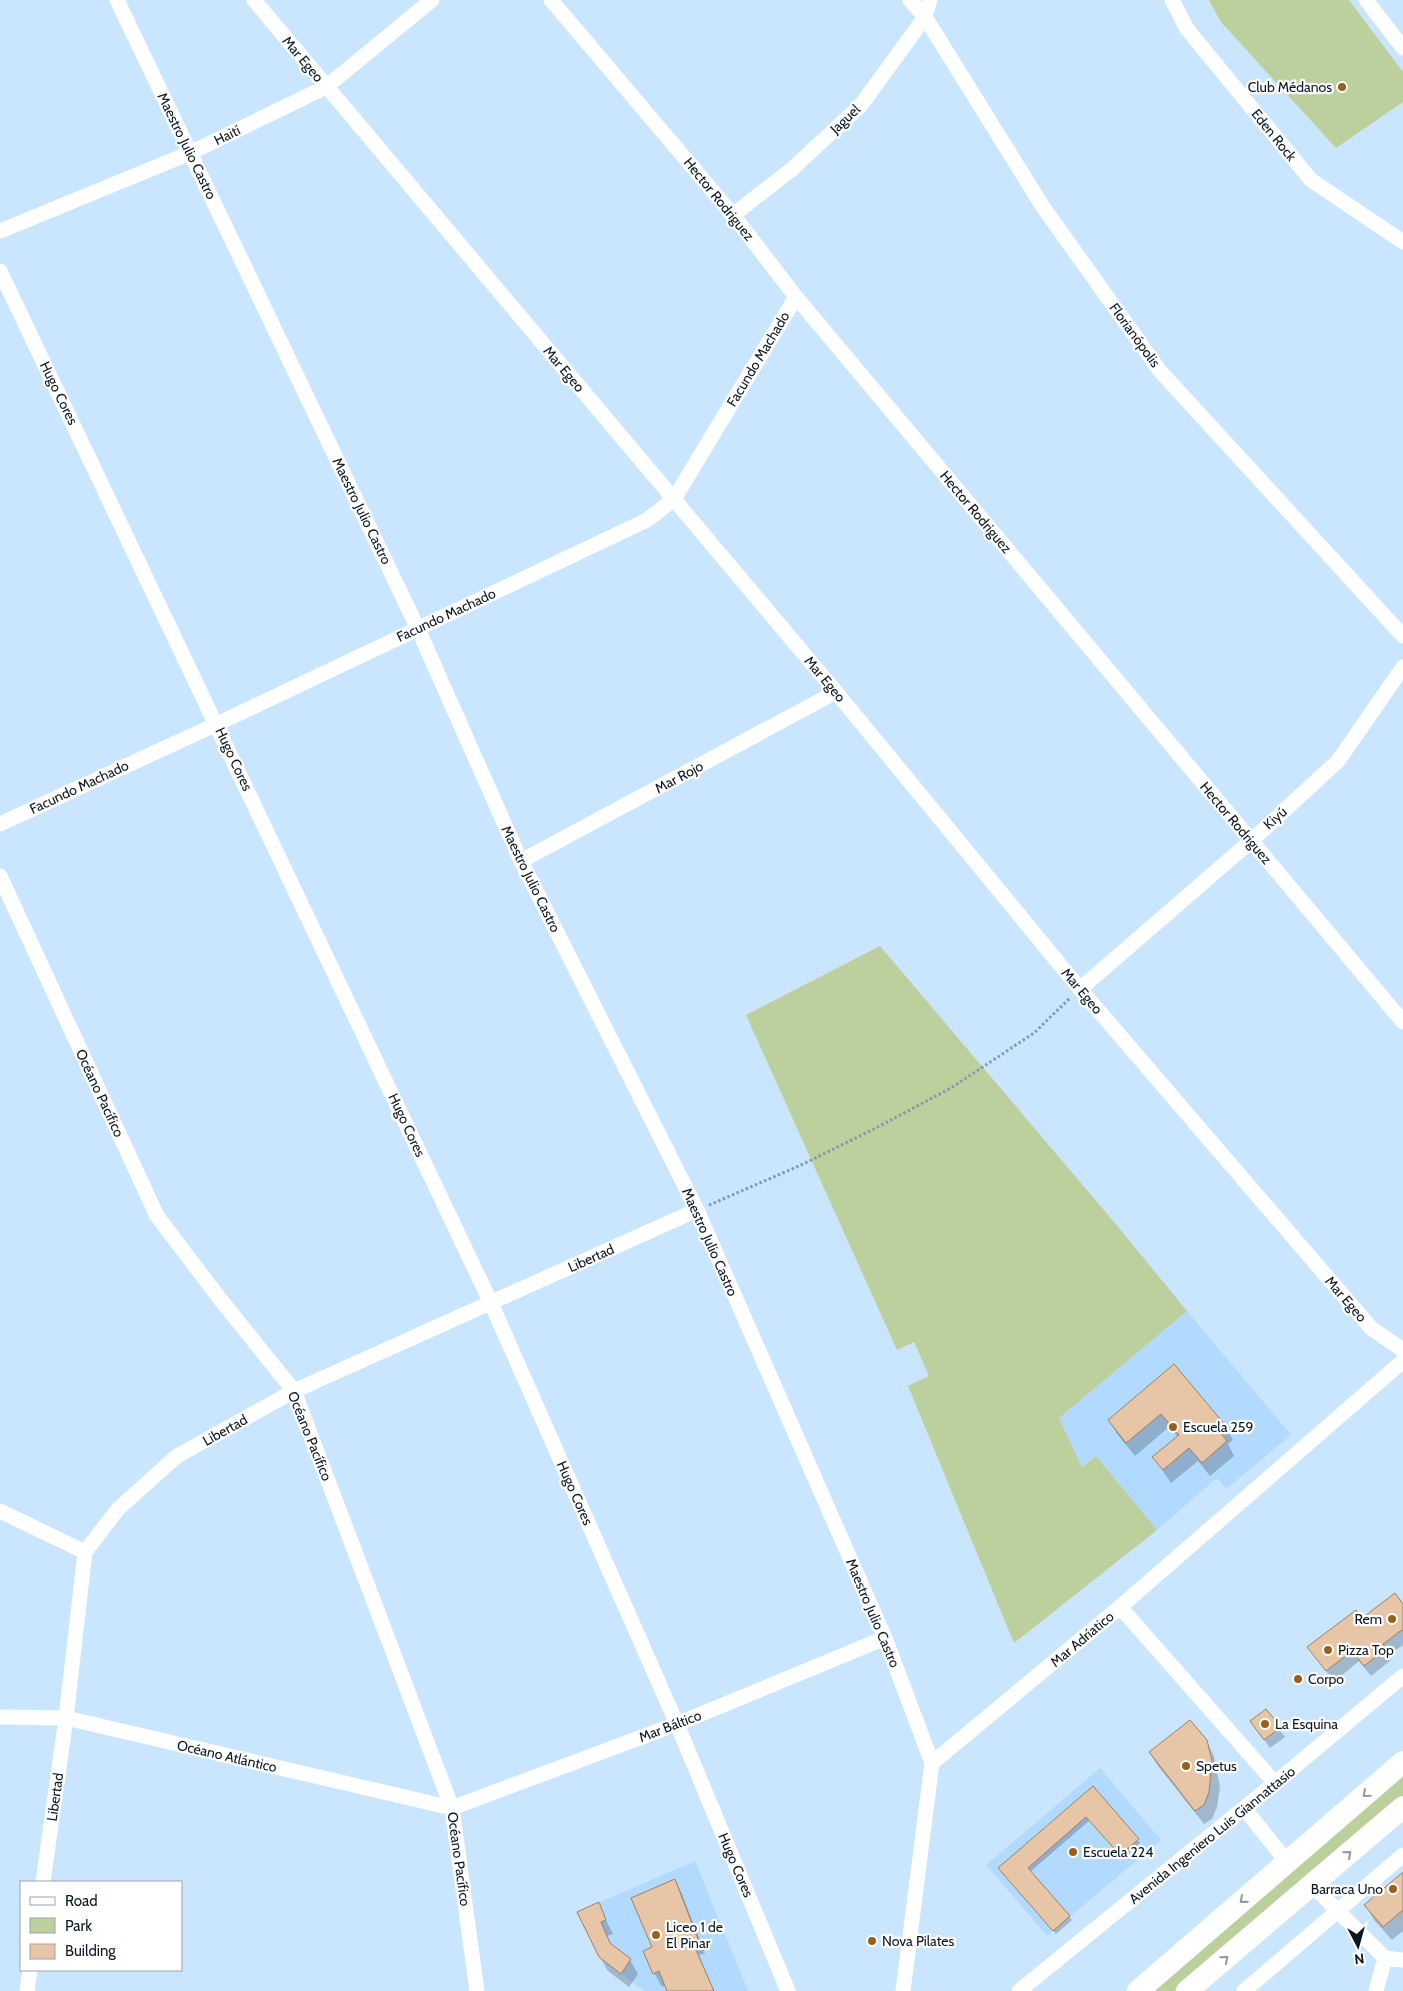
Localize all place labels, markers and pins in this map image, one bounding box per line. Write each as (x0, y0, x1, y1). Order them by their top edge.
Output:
place label: Club Médanos (1248, 78, 1332, 96)
marker: Club Médanos (1336, 81, 1348, 93)
place label: Escuela 259 (1183, 1418, 1253, 1436)
marker: Escuela 259 (1167, 1421, 1179, 1433)
place label: Rem (1354, 1610, 1382, 1628)
marker: Rem (1386, 1613, 1398, 1625)
place label: Pizza Top (1338, 1641, 1394, 1659)
marker: Pizza Top (1322, 1644, 1334, 1656)
place label: Corpo (1308, 1670, 1344, 1688)
marker: Corpo (1292, 1673, 1304, 1685)
place label: La Esquina (1275, 1715, 1338, 1733)
marker: La Esquina (1259, 1718, 1271, 1730)
place label: Spetus (1196, 1757, 1237, 1775)
marker: Spetus (1180, 1760, 1192, 1772)
place label: Escuela 224 (1083, 1843, 1153, 1861)
marker: Escuela 224 (1067, 1846, 1079, 1858)
place label: Barraca Uno (1311, 1880, 1383, 1898)
marker: Barraca Uno (1387, 1883, 1399, 1895)
place label: Liceo 1 de El Pinar (666, 1918, 723, 1952)
marker: Liceo 1 de El Pinar (650, 1929, 662, 1941)
place label: Nova Pilates (882, 1932, 955, 1950)
marker: Nova Pilates (866, 1935, 878, 1947)

